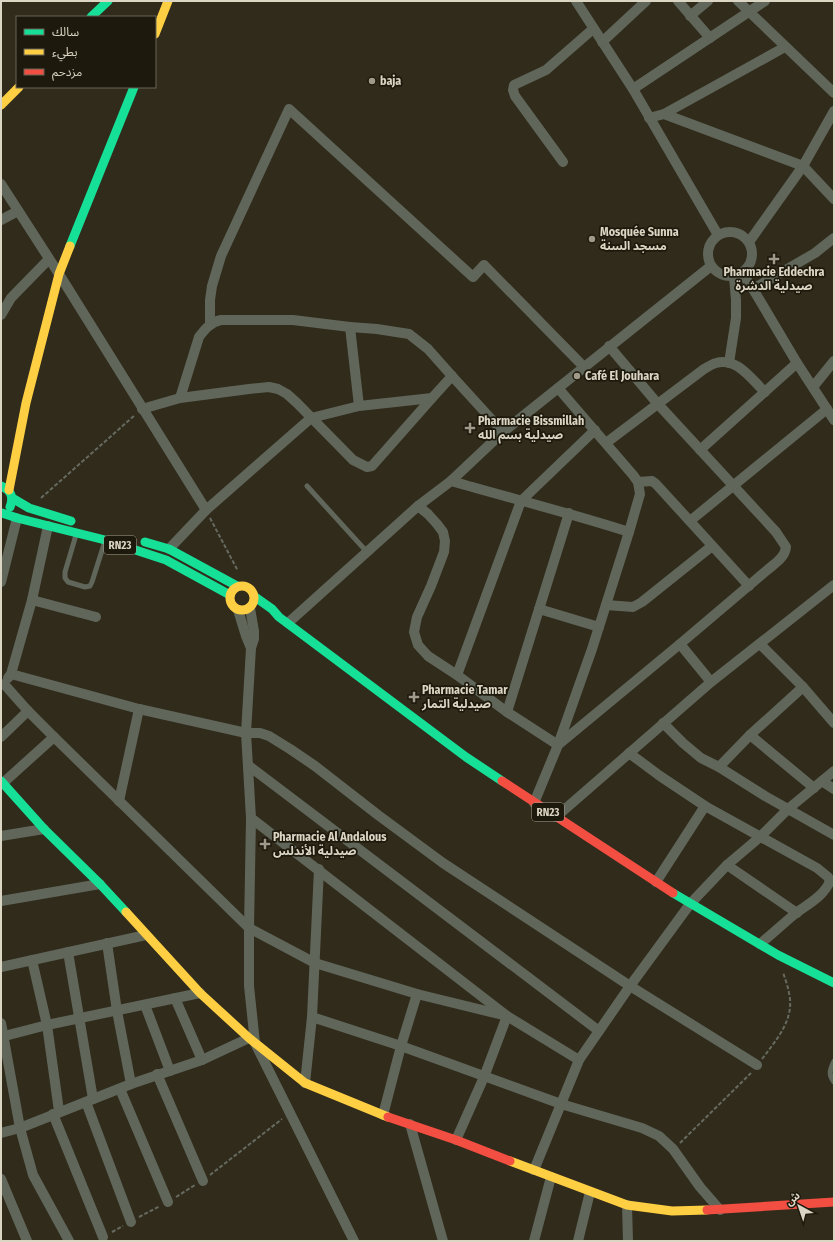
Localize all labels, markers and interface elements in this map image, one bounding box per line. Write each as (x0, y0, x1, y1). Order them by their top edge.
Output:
legend (16, 16, 156, 88)
text: سالك (52, 25, 79, 39)
text: بطيء (52, 45, 78, 62)
text: مزدحم (52, 65, 82, 81)
place label: baja (380, 74, 401, 88)
marker: baja (367, 76, 377, 86)
place label: Mosquée Sunna مسجد السنة (600, 225, 679, 253)
marker: Mosquée Sunna مسجد السنة (587, 234, 597, 244)
marker: Pharmacie Eddechra صيدلية الدشرة (769, 254, 779, 264)
place label: Pharmacie Eddechra صيدلية الدشرة (723, 265, 825, 293)
place label: Café El Jouhara (585, 369, 659, 383)
marker: Café El Jouhara (572, 371, 582, 381)
place label: Pharmacie Bissmillah صيدلية بسم الله (478, 414, 584, 444)
marker: Pharmacie Bissmillah صيدلية بسم الله (465, 423, 475, 433)
road number: RN23 (104, 536, 136, 554)
place label: Pharmacie Tamar صيدلية التمار (421, 683, 508, 711)
marker: Pharmacie Tamar صيدلية التمار (409, 692, 419, 702)
road number: RN23 (532, 803, 564, 821)
place label: Pharmacie Al Andalous صيدلية الأندلس (273, 830, 387, 858)
marker: Pharmacie Al Andalous صيدلية الأندلس (260, 839, 270, 849)
north arrow (779, 1186, 819, 1226)
text: ش (783, 1189, 803, 1209)

